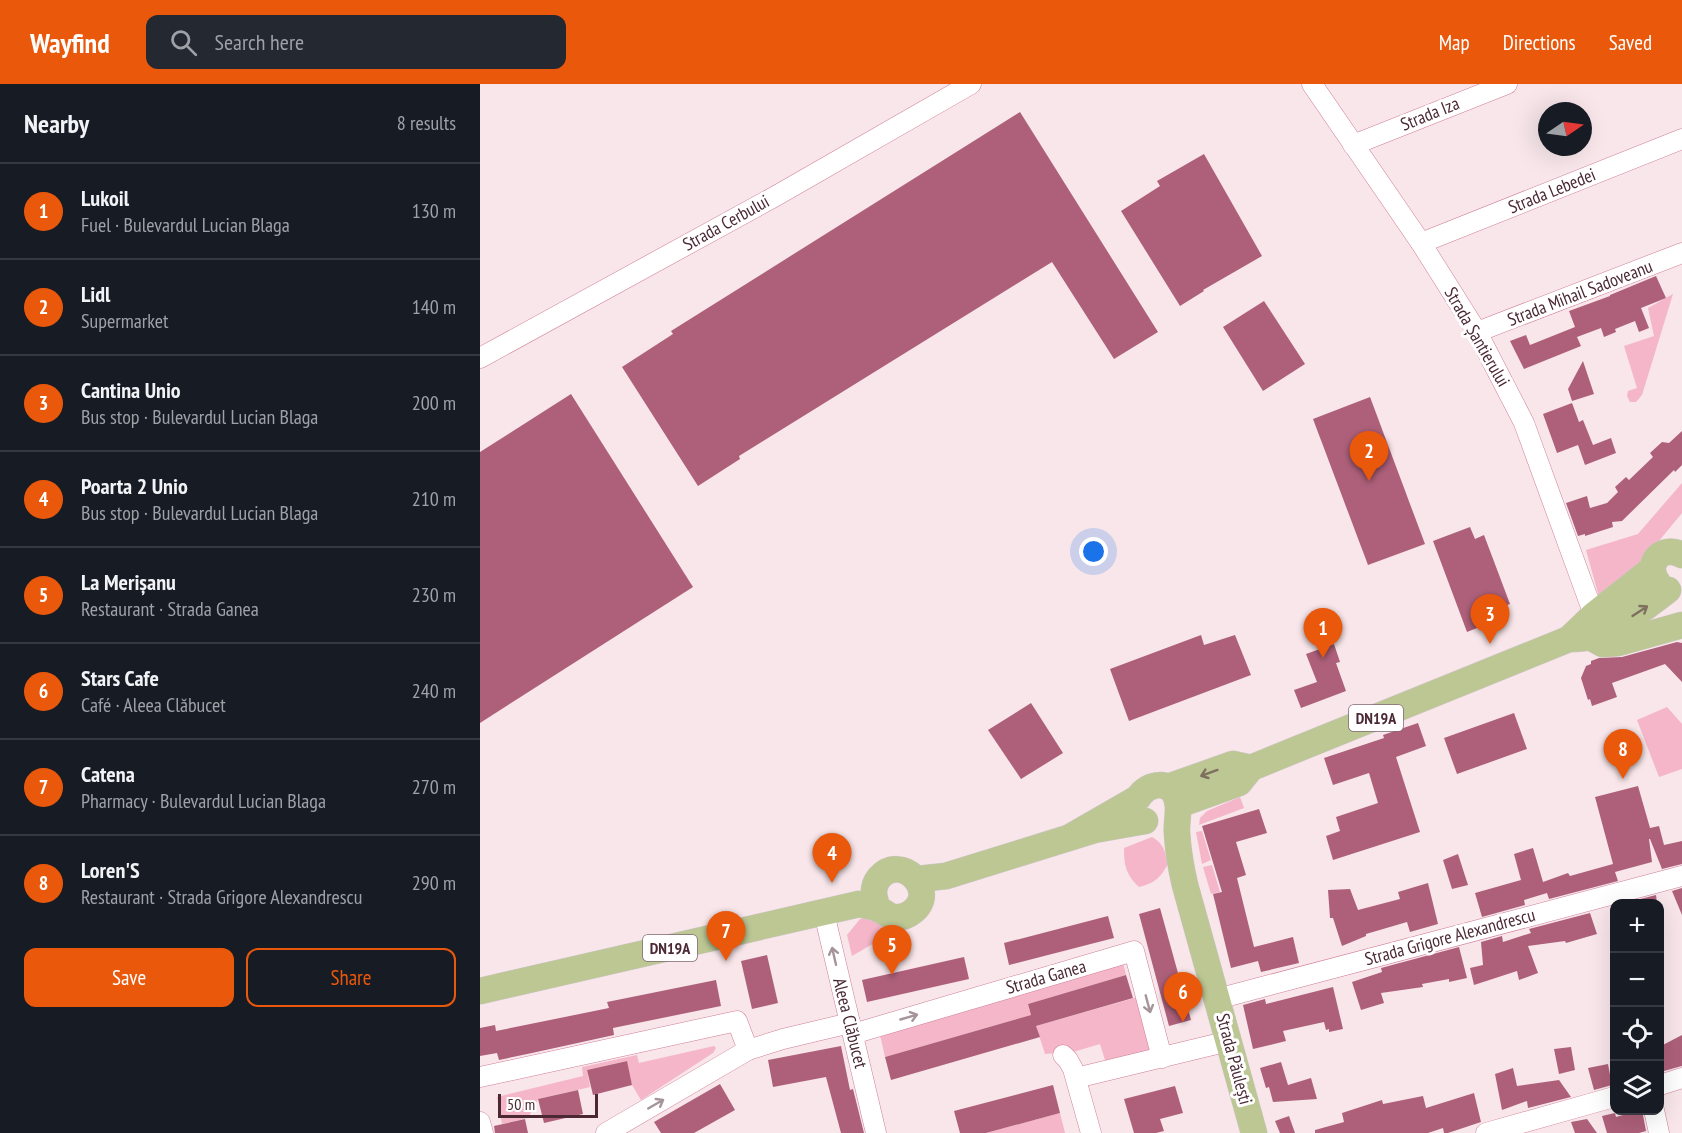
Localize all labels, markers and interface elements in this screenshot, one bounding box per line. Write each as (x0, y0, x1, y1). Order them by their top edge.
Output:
search box (146, 15, 566, 69)
text: Wayfind (30, 24, 110, 61)
icon: search (167, 26, 200, 59)
text: Search here (215, 28, 304, 56)
text: Map (1439, 29, 1470, 56)
text: Directions (1503, 29, 1576, 56)
text: Saved (1609, 29, 1652, 56)
street label: Strada Iza (1397, 91, 1463, 136)
north arrow (1538, 102, 1592, 156)
text: Nearby (24, 107, 89, 140)
text: 8 results (397, 110, 456, 136)
street label: Strada Lebedei (1505, 163, 1599, 218)
text: Lukoil (81, 184, 129, 212)
street label: Strada Cerbului (679, 189, 773, 256)
text: 1 (39, 198, 48, 224)
text: 130 m (412, 198, 456, 224)
text: Fuel · Bulevardul Lucian Blaga (81, 212, 290, 238)
street label: Strada Mihail Sadoveanu (1504, 254, 1656, 331)
text: Lidl (81, 280, 110, 308)
street label: Strada Șantierului (1440, 283, 1515, 391)
text: 2 (39, 294, 48, 320)
text: 140 m (412, 294, 456, 320)
text: Supermarket (81, 308, 169, 334)
text: Cantina Unio (81, 376, 181, 404)
text: 3 (39, 390, 48, 416)
text: 200 m (412, 390, 456, 416)
text: Bus stop · Bulevardul Lucian Blaga (81, 404, 318, 430)
pin: 2 (1350, 432, 1388, 481)
text: Poarta 2 Unio (81, 472, 188, 500)
text: 4 (39, 486, 48, 512)
text: 210 m (412, 486, 456, 512)
text: Bus stop · Bulevardul Lucian Blaga (81, 500, 318, 526)
your location (1079, 537, 1108, 566)
text: La Merișanu (81, 568, 176, 596)
text: 5 (39, 582, 48, 608)
text: 230 m (412, 582, 456, 608)
pin: 3 (1470, 594, 1510, 644)
text: Restaurant · Strada Ganea (81, 596, 259, 622)
one-way arrow (1631, 605, 1647, 617)
pin: 1 (1304, 608, 1342, 658)
text: Stars Cafe (81, 664, 159, 692)
text: 6 (39, 678, 48, 704)
text: 240 m (412, 678, 456, 704)
text: Café · Aleea Clăbucet (81, 692, 226, 718)
road number: DN19A (1349, 705, 1403, 731)
pin: 8 (1604, 730, 1642, 779)
text: Catena (81, 760, 135, 788)
one-way arrow (1200, 768, 1219, 779)
text: 7 (39, 774, 48, 800)
text: 270 m (412, 774, 456, 800)
text: Pharmacy · Bulevardul Lucian Blaga (81, 788, 326, 814)
pin: 4 (812, 834, 852, 883)
text: Loren'S (81, 856, 140, 884)
text: 8 (39, 870, 48, 896)
text: 290 m (412, 870, 456, 896)
text: Restaurant · Strada Grigore Alexandrescu (81, 884, 362, 910)
map controls (1610, 899, 1664, 1115)
button: + (1610, 899, 1664, 953)
street label: Strada Grigore Alexandrescu (1362, 903, 1538, 970)
pin: 7 (706, 912, 746, 961)
pin: 5 (872, 926, 912, 975)
road number: DN19A (643, 935, 697, 961)
one-way arrow (828, 947, 839, 967)
button: Save (24, 948, 234, 1007)
button: Share (246, 948, 456, 1007)
button: − (1610, 953, 1664, 1007)
street label: Strada Ganea (1003, 954, 1089, 999)
pin: 6 (1164, 972, 1202, 1022)
street label: Aleea Clăbucet (828, 975, 873, 1070)
one-way arrow (1143, 994, 1154, 1013)
button: locate (1610, 1007, 1664, 1061)
one-way arrow (899, 1011, 918, 1022)
street label: Strada Păulești (1211, 1011, 1258, 1107)
button: layers (1610, 1061, 1664, 1115)
scale bar (498, 1091, 598, 1118)
text: 50 m (507, 1094, 535, 1114)
one-way arrow (647, 1097, 664, 1109)

